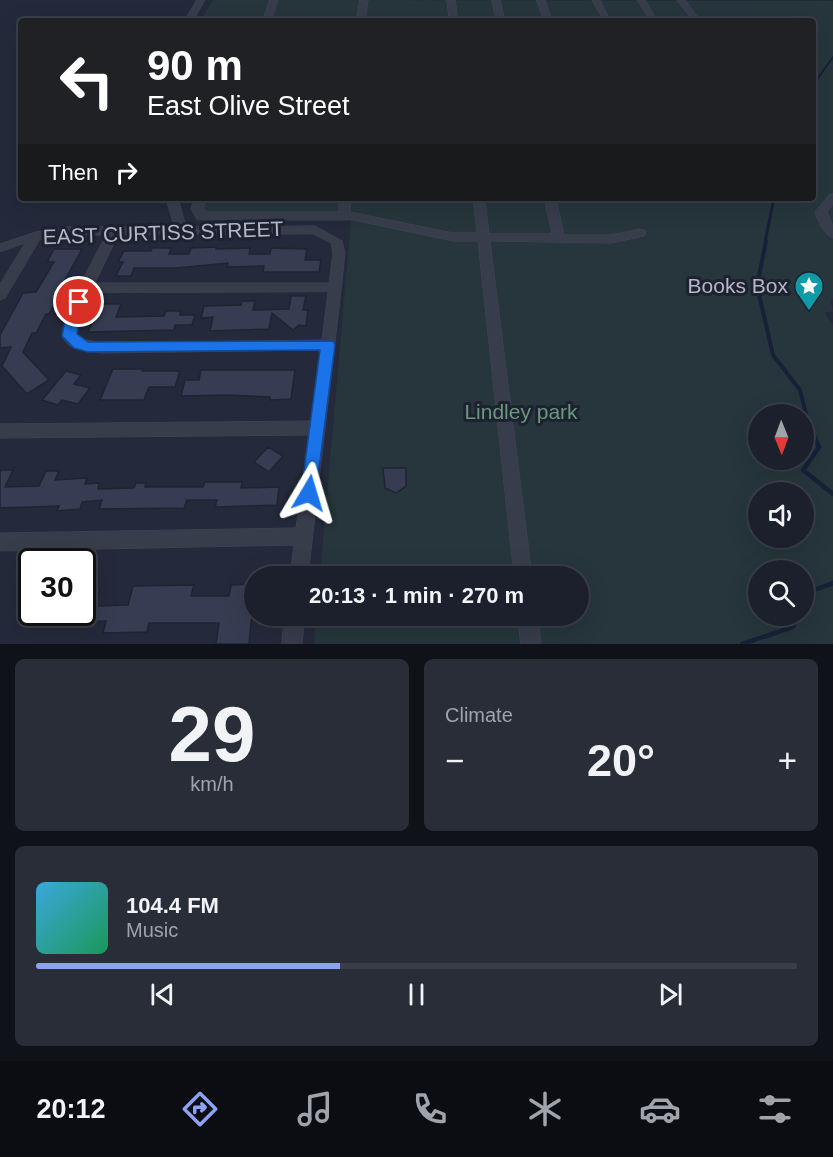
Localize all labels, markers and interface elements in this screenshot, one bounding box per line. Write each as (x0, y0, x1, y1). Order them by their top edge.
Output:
icon: left (48, 42, 126, 120)
text: 90 m (147, 42, 243, 89)
text: East Olive Street (147, 91, 350, 121)
icon: right (110, 156, 143, 189)
text: Then (48, 160, 98, 185)
street label: EAST CURTISS STREET (42, 217, 284, 248)
place icon: Books Box (793, 270, 825, 312)
place label: Books Box (688, 274, 788, 297)
pin (53, 276, 104, 327)
icon: arrive (62, 285, 95, 318)
park label: Lindley park (464, 400, 578, 423)
north arrow (748, 404, 814, 470)
map controls (748, 404, 814, 626)
position arrow (277, 461, 341, 525)
button: sound (748, 482, 814, 548)
speed limit sign: 30 (18, 548, 96, 626)
button: search (748, 560, 814, 626)
text: 20:13 · 1 min · 270 m (309, 583, 524, 608)
text: 29 (169, 690, 255, 778)
text: Climate (445, 704, 513, 726)
text: 20° (587, 735, 655, 786)
text: − (445, 742, 464, 779)
text: + (778, 742, 797, 779)
text: km/h (190, 773, 234, 795)
text: 104.4 FM (126, 893, 219, 918)
text: Music (126, 919, 178, 941)
icon: previous (146, 978, 179, 1011)
icon: pause (400, 978, 433, 1011)
icon: next (654, 978, 687, 1011)
icon: directions (179, 1088, 221, 1130)
icon: music (294, 1088, 336, 1130)
icon: phone (409, 1088, 451, 1130)
icon: climate (524, 1088, 566, 1130)
icon: car (639, 1088, 681, 1130)
icon: filters (754, 1088, 796, 1130)
text: 20:12 (37, 1094, 106, 1124)

